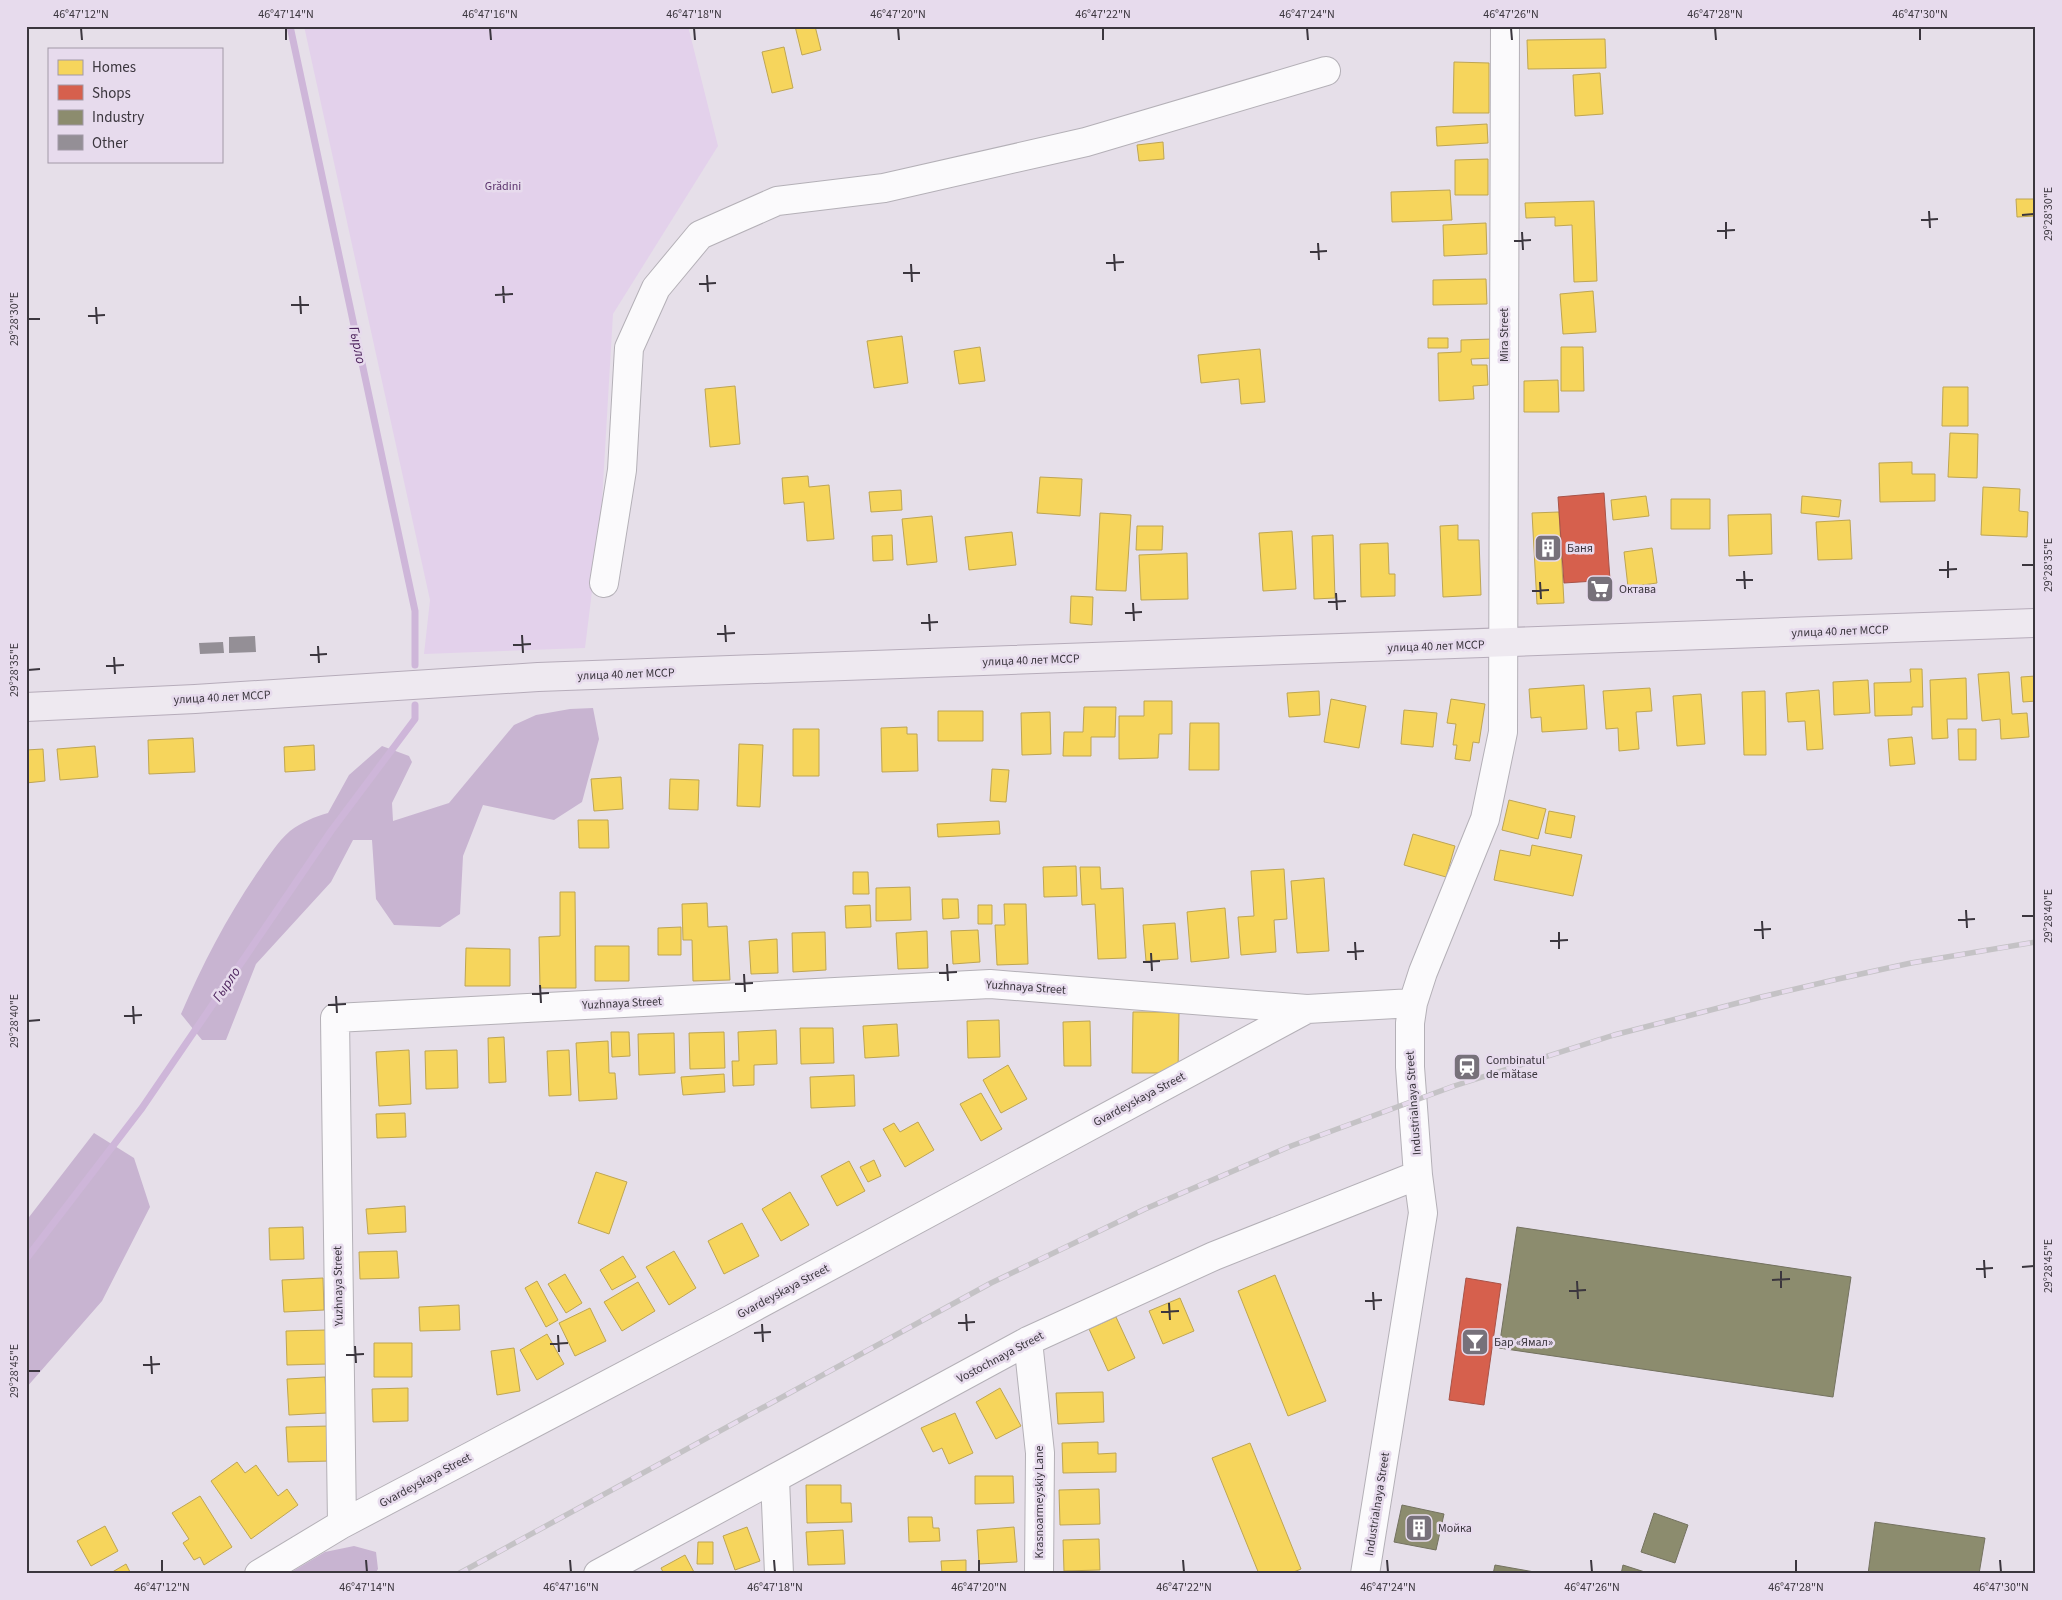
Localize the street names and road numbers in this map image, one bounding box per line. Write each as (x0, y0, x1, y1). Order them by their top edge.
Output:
street label: Mira Street (1496, 308, 1513, 362)
street label: улица 40 лет МССР (1791, 621, 1889, 642)
street label: улица 40 лет МССР (1387, 636, 1485, 657)
street label: улица 40 лет МССР (982, 650, 1080, 671)
street label: улица 40 лет МССР (577, 664, 675, 685)
street label: улица 40 лет МССР (173, 686, 271, 709)
street label: Yuzhnaya Street (984, 976, 1066, 999)
street label: Yuzhnaya Street (581, 993, 662, 1014)
street label: Industrialnaya Street (1401, 1050, 1426, 1156)
street label: Gvardeyskaya Street (1090, 1068, 1188, 1131)
street label: Yuzhnaya Street (329, 1246, 348, 1327)
street label: Gvardeyskaya Street (734, 1260, 832, 1323)
street label: Vostochnaya Street (954, 1327, 1047, 1388)
street label: Krasnoarmeyskiy Lane (1031, 1446, 1048, 1558)
street label: Gvardeyskaya Street (376, 1449, 474, 1512)
street label: Industrialnaya Street (1361, 1451, 1394, 1557)

